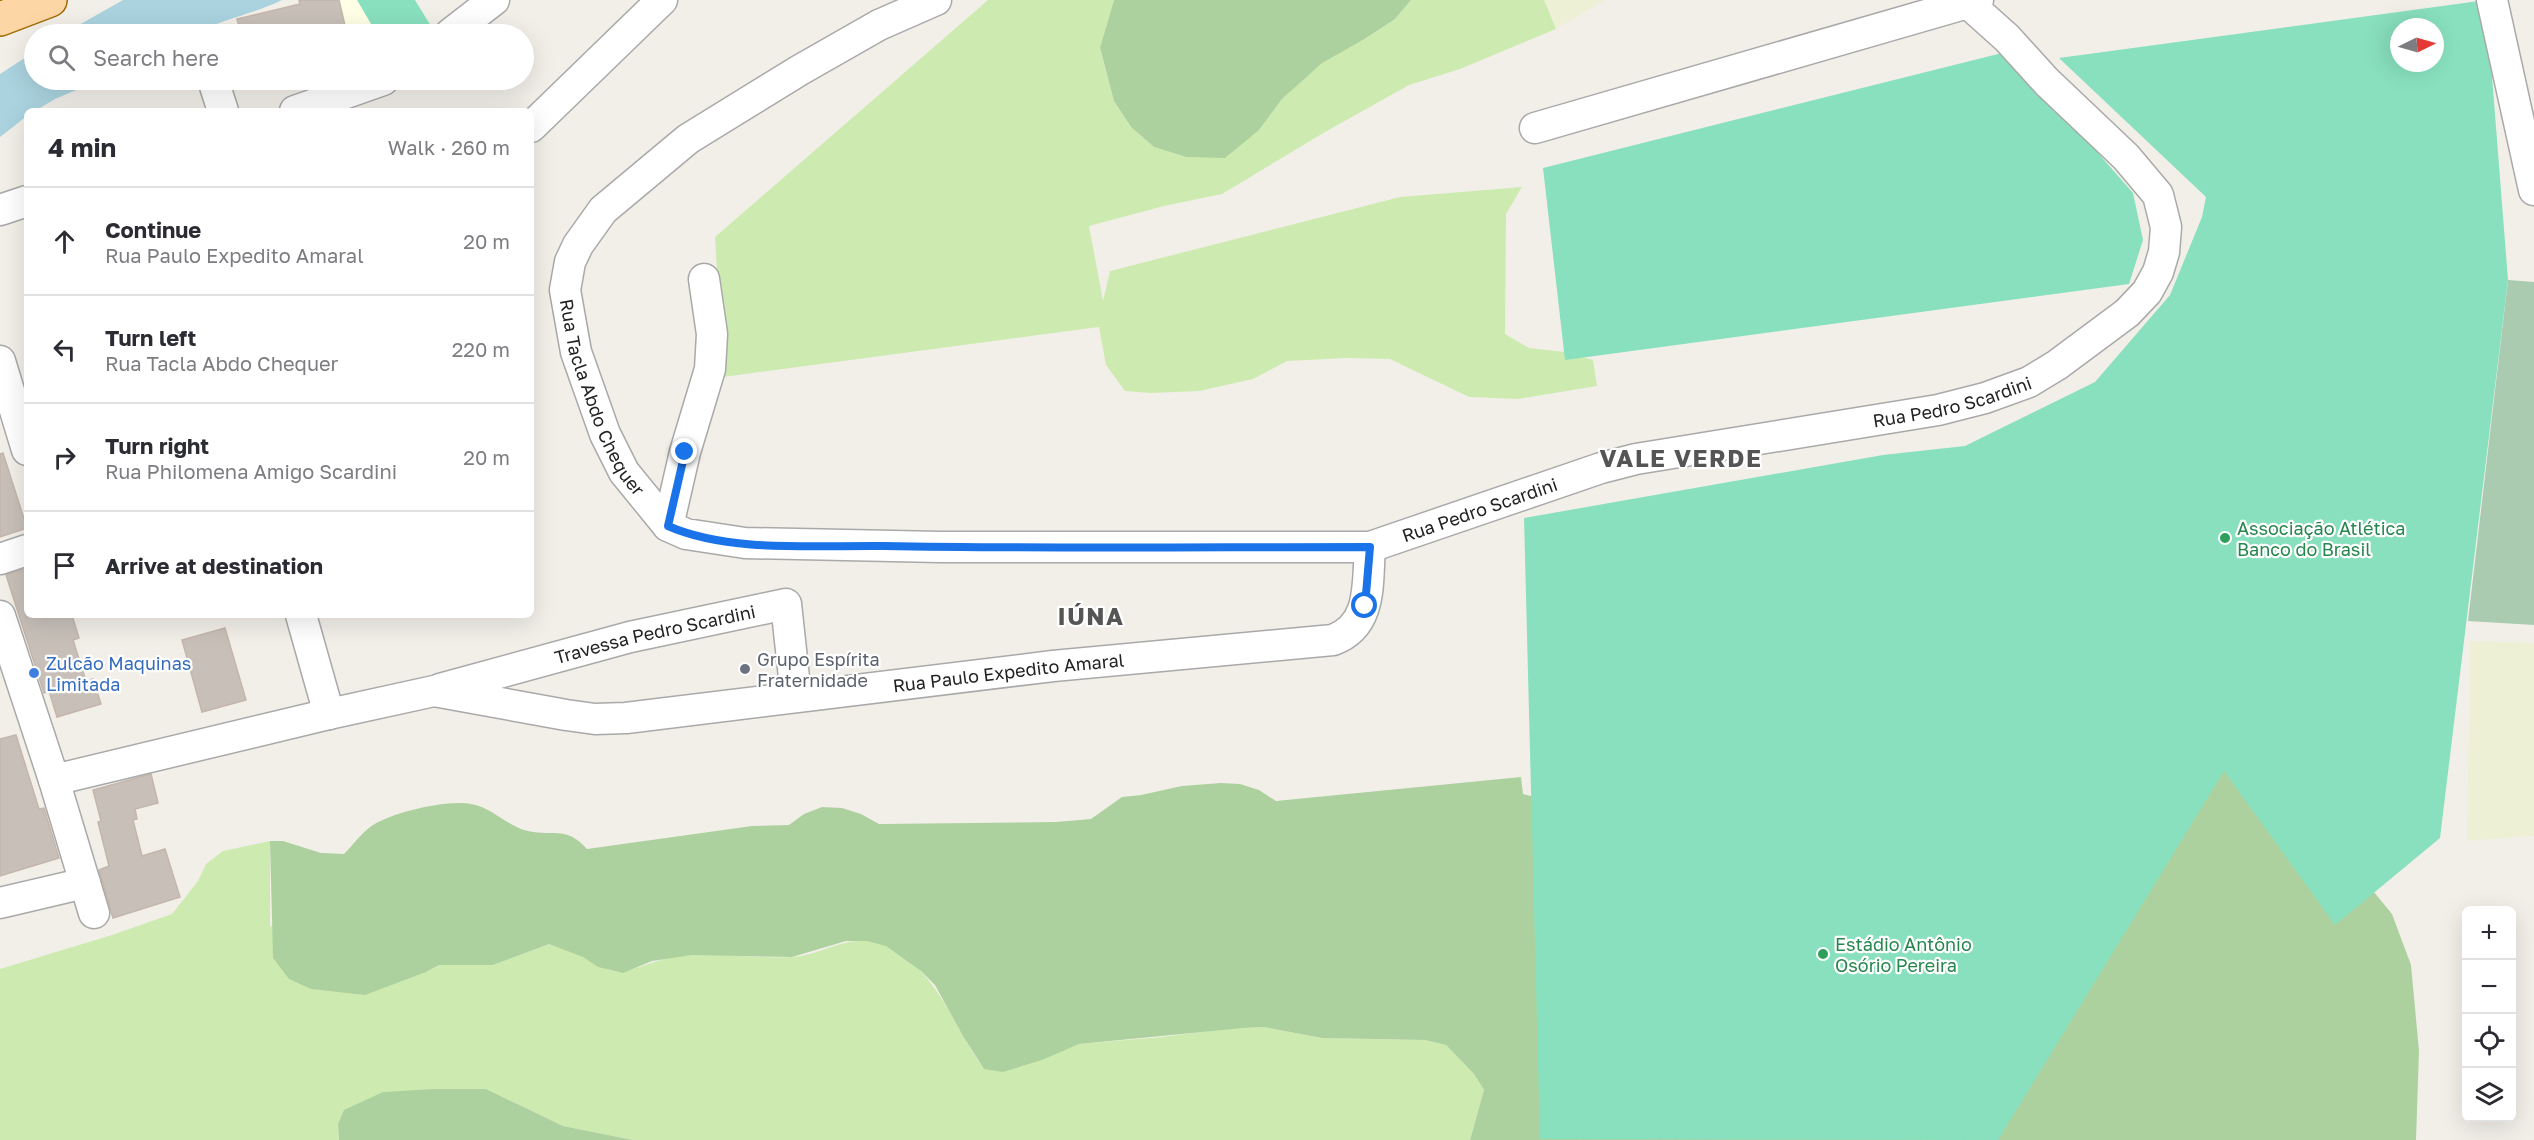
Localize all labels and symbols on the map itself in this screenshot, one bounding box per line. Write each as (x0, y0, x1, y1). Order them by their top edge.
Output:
north arrow (2390, 18, 2444, 72)
street label: Rua Tacla Abdo Chequer (556, 297, 650, 500)
street label: Rua Pedro Scardini (1871, 371, 2034, 431)
route end (671, 438, 697, 464)
district label: VALE VERDE (1600, 443, 1762, 472)
street label: Rua Pedro Scardini (1399, 473, 1560, 546)
place label: Associação Atlética Banco do Brasil (2237, 517, 2406, 560)
marker: Associação Atlética Banco do Brasil (2218, 531, 2232, 545)
route start (1351, 592, 1377, 618)
street label: Travessa Pedro Scardini (552, 600, 757, 668)
district label: IÚNA (1058, 601, 1124, 630)
place label: Grupo Espírita Fraternidade (757, 648, 880, 691)
street label: Rua Paulo Expedito Amaral (892, 648, 1125, 696)
place label: Zulcão Maquinas Limitada (46, 652, 191, 695)
marker: Grupo Espírita Fraternidade (738, 662, 752, 676)
marker: Zulcão Maquinas Limitada (27, 666, 41, 680)
place label: Estádio Antônio Osório Pereira (1835, 933, 1972, 976)
marker: Estádio Antônio Osório Pereira (1816, 947, 1830, 961)

